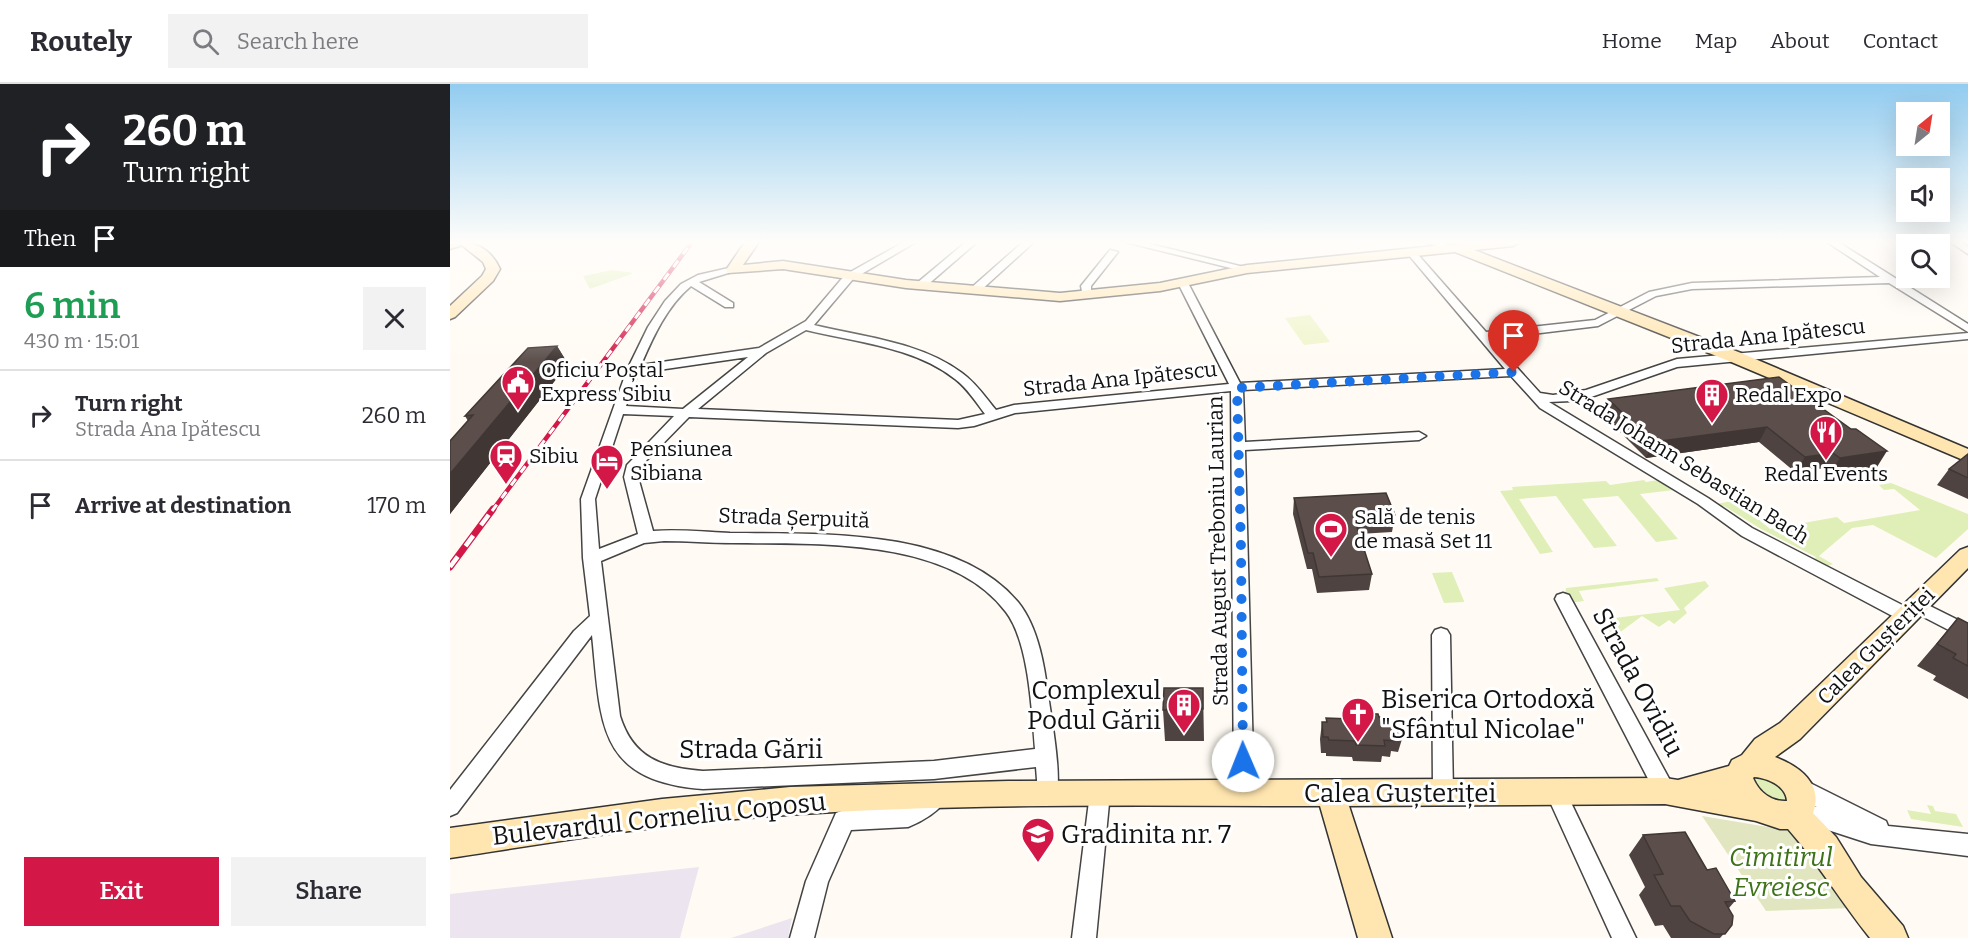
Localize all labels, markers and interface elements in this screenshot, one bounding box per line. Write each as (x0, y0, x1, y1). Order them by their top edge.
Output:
search box (168, 14, 588, 68)
text: Routely (30, 25, 132, 58)
icon: search (189, 25, 222, 58)
text: Search here (237, 28, 359, 55)
text: Home (1602, 28, 1662, 54)
text: Map (1695, 28, 1737, 54)
text: About (1770, 28, 1830, 54)
text: Contact (1863, 28, 1938, 54)
north arrow (1896, 102, 1950, 156)
map controls (1896, 102, 1950, 288)
text: 260 m (123, 106, 246, 156)
icon: right (24, 108, 102, 186)
text: Turn right (123, 157, 250, 189)
button: sound (1896, 168, 1950, 222)
icon: arrive (88, 222, 121, 255)
text: Then (24, 225, 76, 252)
button: search (1896, 234, 1950, 288)
text: 6 min (24, 284, 121, 328)
button: close (363, 287, 426, 350)
pin (1488, 310, 1539, 372)
street label: Strada Ana Ipătescu (1670, 313, 1866, 359)
icon: arrive (1497, 319, 1530, 352)
text: 430 m · 15:01 (24, 329, 139, 353)
street label: Strada Ana Ipătescu (1022, 356, 1218, 402)
place label: Oficiu Poștal Express Sibiu (541, 357, 671, 407)
public building icon: Oficiu Poștal Express Sibiu (500, 364, 536, 411)
street label: Strada Johann Sebastian Bach (1554, 374, 1814, 550)
building icon: Redal Expo (1694, 377, 1730, 424)
place label: Redal Expo (1735, 382, 1842, 408)
text: Turn right (75, 390, 183, 417)
street label: Strada August Treboniu Laurian (1202, 396, 1234, 706)
icon: right (24, 399, 57, 432)
text: 260 m (362, 402, 426, 429)
restaurant icon: Redal Events (1808, 414, 1844, 461)
text: Strada Ana Ipătescu (75, 417, 261, 441)
place label: Pensiunea Sibiana (630, 436, 733, 486)
station icon: Sibiu (488, 438, 524, 485)
place label: Sibiu (529, 443, 579, 469)
hotel icon: Pensiunea Sibiana (589, 443, 625, 490)
place label: Redal Events (1764, 461, 1888, 487)
icon: arrive (24, 489, 57, 522)
text: Arrive at destination (75, 492, 291, 519)
text: 170 m (367, 492, 426, 519)
street label: Strada Șerpuită (718, 502, 871, 534)
place label: Sală de tenis de masă Set 11 (1354, 504, 1493, 554)
sports icon: Sală de tenis de masă Set 11 (1313, 511, 1349, 558)
street label: Calea Gușteriței (1812, 582, 1940, 710)
street label: Strada Ovidiu (1586, 603, 1690, 761)
place label: Complexul Podul Gării (1027, 675, 1161, 736)
place label: Biserica Ortodoxă "Sfântul Nicolae" (1381, 684, 1595, 745)
building icon: Complexul Podul Gării (1166, 687, 1202, 734)
church icon: Biserica Ortodoxă "Sfântul Nicolae" (1340, 696, 1376, 743)
position arrow (1211, 729, 1275, 793)
street label: Strada Gării (679, 734, 823, 765)
street label: Calea Gușteriței (1304, 778, 1496, 809)
street label: Bulevardul Corneliu Coposu (491, 786, 827, 852)
school or university icon: Gradinita nr. 7 (1020, 816, 1056, 863)
place label: Gradinita nr. 7 (1061, 819, 1231, 850)
park label: Cimitirul Evreiesc (1729, 842, 1833, 903)
button: Exit (24, 857, 219, 926)
button: Share (231, 857, 426, 926)

